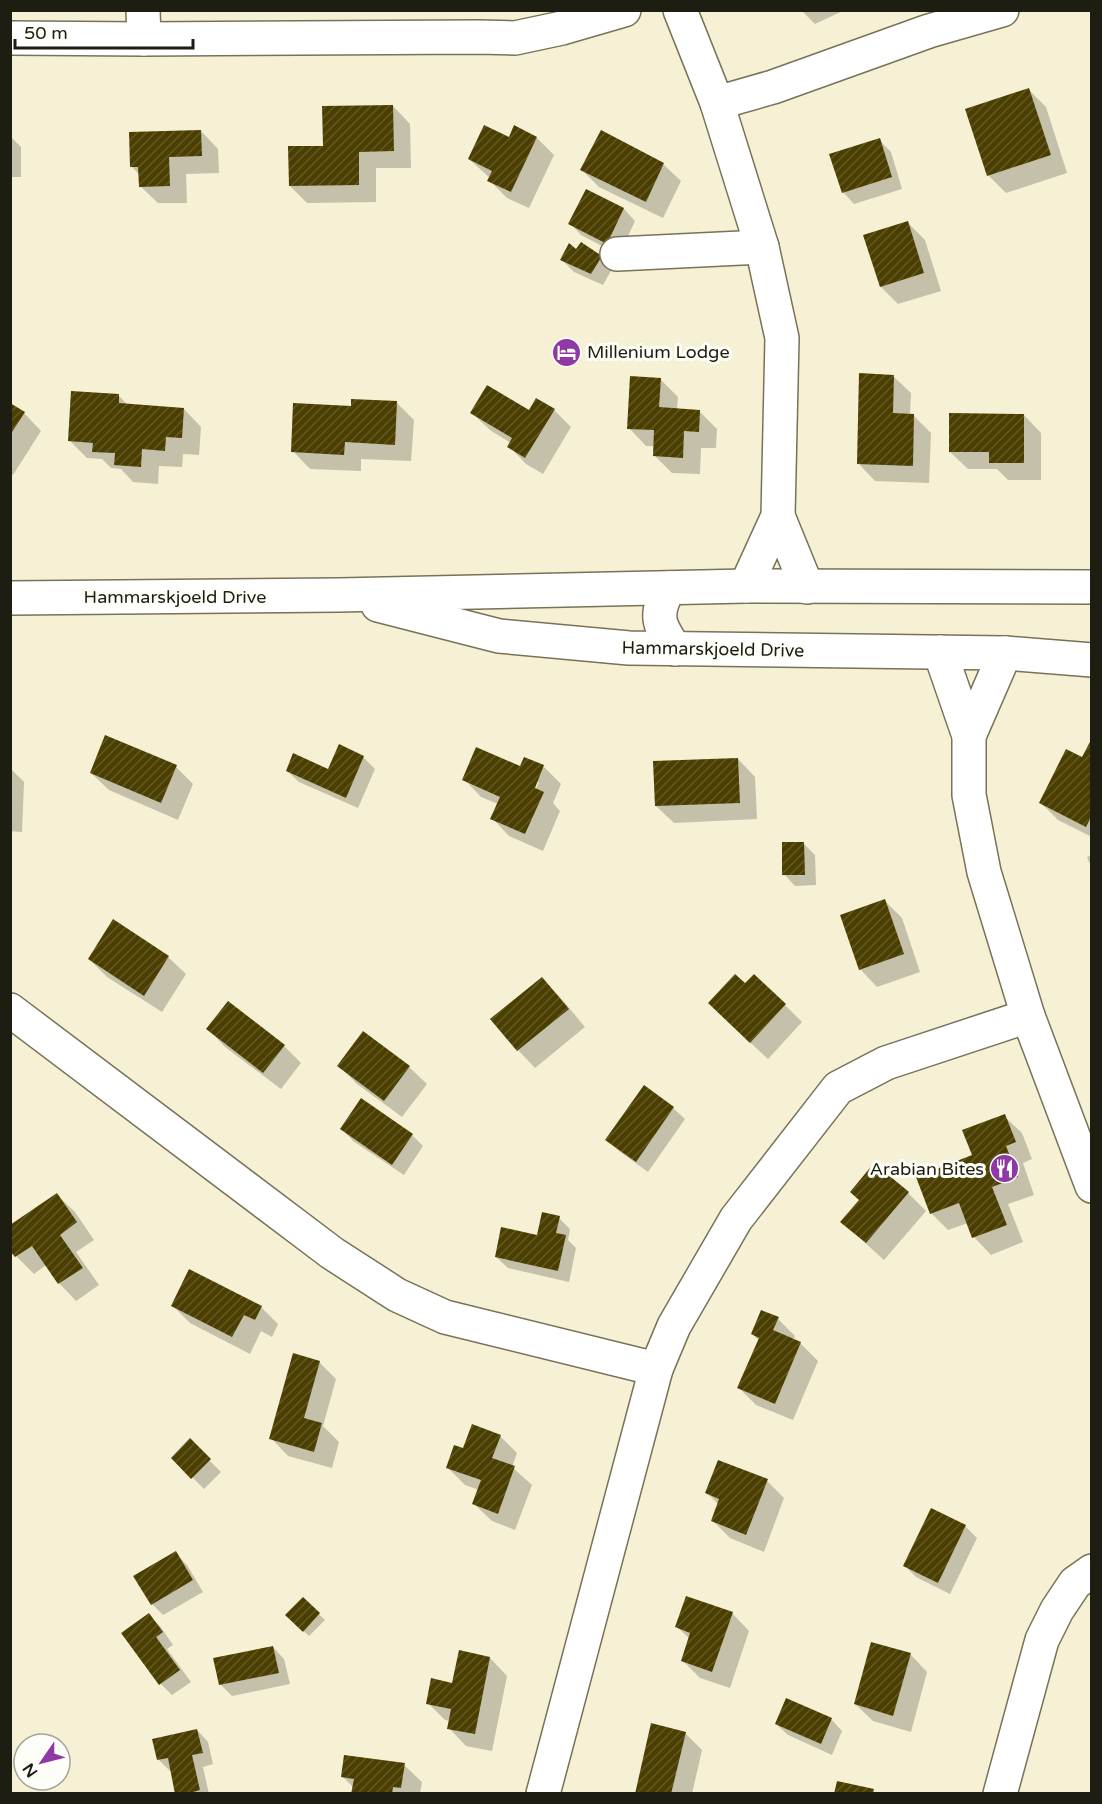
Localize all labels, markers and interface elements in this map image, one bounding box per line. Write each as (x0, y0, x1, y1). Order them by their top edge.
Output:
scale bar (15, 12, 194, 50)
text: 50 m (24, 22, 68, 44)
hotel icon: Millenium Lodge (550, 336, 582, 368)
place label: Millenium Lodge (587, 341, 730, 363)
street label: Hammarskjoeld Drive (84, 586, 266, 608)
street label: Hammarskjoeld Drive (621, 636, 805, 662)
restaurant icon: Arabian Bites (989, 1153, 1021, 1185)
place label: Arabian Bites (870, 1158, 984, 1180)
north arrow (12, 1732, 72, 1792)
text: N (19, 1759, 42, 1781)

